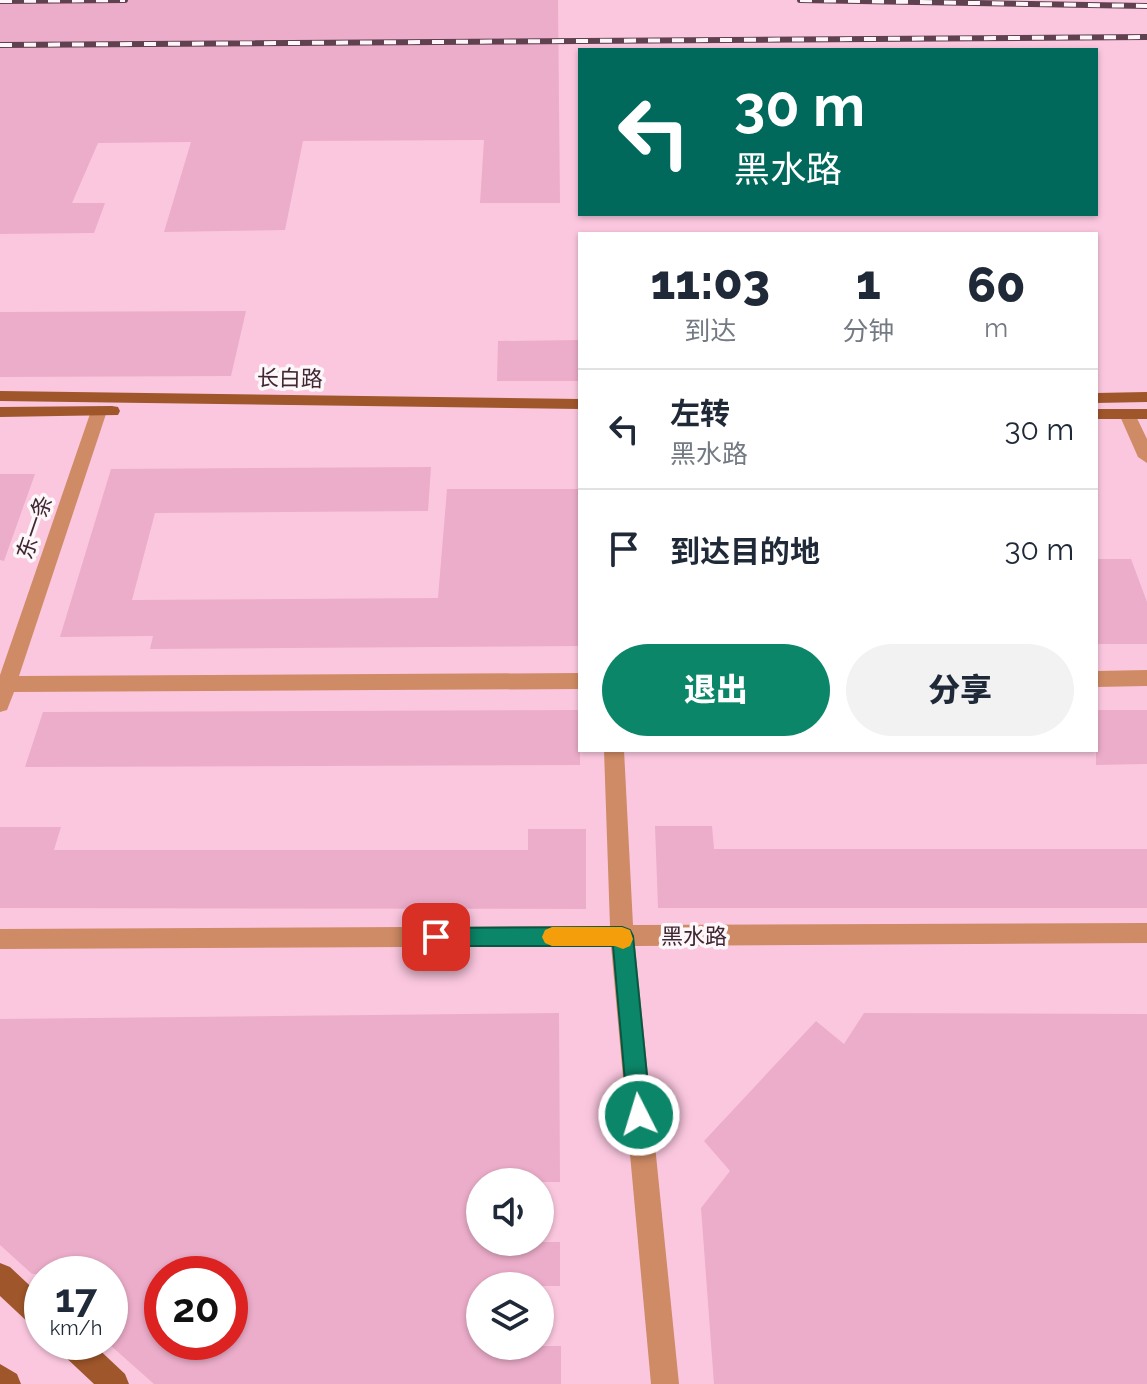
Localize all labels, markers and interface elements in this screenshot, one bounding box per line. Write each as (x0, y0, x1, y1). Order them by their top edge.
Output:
text: 30 m (734, 73, 865, 139)
icon: left (602, 80, 706, 184)
text: 黑水路 (734, 148, 842, 190)
text: 11:03 (650, 254, 770, 310)
text: 1 (856, 254, 881, 310)
text: 60 (967, 257, 1026, 313)
text: m (984, 313, 1008, 343)
text: 到达 (684, 316, 736, 346)
text: 分钟 (842, 316, 895, 346)
street label: 长白路 (257, 364, 323, 392)
text: 左转 (670, 396, 730, 431)
icon: left (602, 407, 646, 451)
text: 30 m (1004, 412, 1074, 447)
text: 黑水路 (670, 439, 748, 469)
street label: 东一条 (11, 492, 57, 562)
icon: arrive (602, 527, 646, 571)
text: 30 m (1004, 532, 1074, 567)
text: 到达目的地 (670, 534, 820, 569)
button: 退出 (602, 644, 830, 736)
button: 分享 (846, 644, 1074, 736)
pin (402, 903, 470, 971)
icon: arrive (414, 915, 458, 959)
street label: 黑水路 (661, 923, 727, 949)
position arrow (597, 1073, 681, 1157)
map controls (466, 1168, 554, 1360)
button: sound (466, 1168, 554, 1256)
speed limit sign: 20 (144, 1256, 248, 1360)
button: layers (466, 1272, 554, 1360)
text: 17 (55, 1274, 97, 1321)
text: km/h (50, 1316, 102, 1340)

